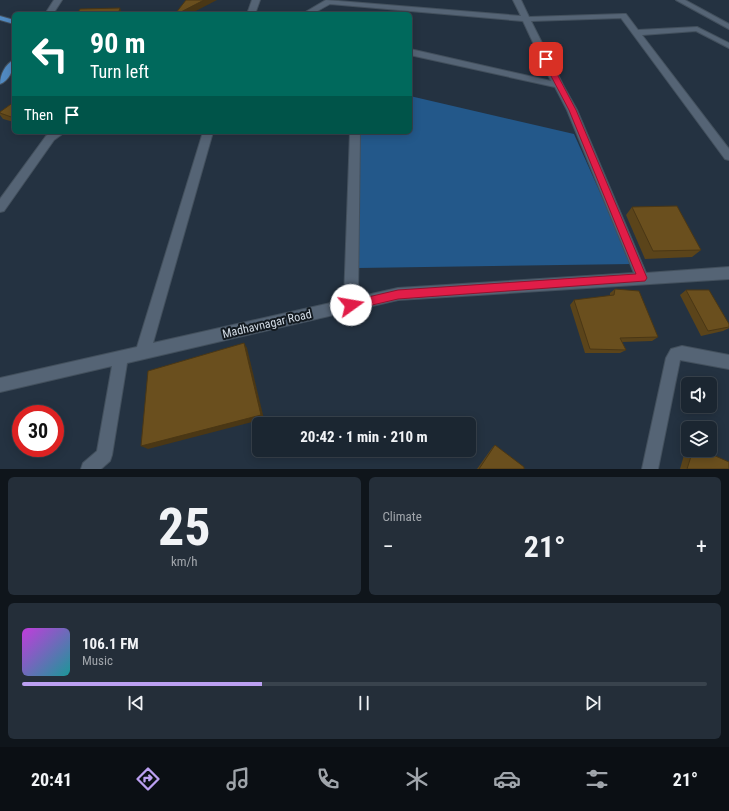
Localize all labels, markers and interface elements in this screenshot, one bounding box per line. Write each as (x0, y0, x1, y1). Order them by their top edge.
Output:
text: 90 m (90, 27, 146, 60)
icon: left (24, 28, 76, 80)
pin (529, 42, 563, 76)
icon: arrive (535, 48, 557, 70)
text: Turn left (90, 61, 149, 82)
icon: arrive (61, 104, 83, 126)
text: Then (24, 106, 53, 124)
position arrow (330, 284, 372, 326)
street label: Madhavnagar Road (221, 307, 313, 341)
map controls (681, 377, 717, 457)
button: sound (681, 377, 717, 413)
speed limit sign: 30 (12, 405, 64, 457)
button: layers (681, 421, 717, 457)
text: 20:42 · 1 min · 210 m (300, 428, 428, 446)
text: 25 (158, 497, 211, 558)
text: Climate (383, 509, 422, 524)
text: 21° (524, 529, 566, 564)
text: − (383, 534, 394, 559)
text: + (696, 534, 707, 559)
text: km/h (171, 554, 198, 569)
text: 106.1 FM (82, 635, 139, 653)
text: Music (82, 653, 113, 668)
icon: previous (125, 692, 147, 714)
icon: pause (353, 692, 375, 714)
icon: next (582, 692, 604, 714)
icon: directions (134, 765, 162, 793)
icon: music (224, 765, 252, 793)
icon: phone (314, 765, 342, 793)
icon: climate (403, 765, 431, 793)
icon: car (493, 765, 521, 793)
icon: filters (583, 765, 611, 793)
text: 20:41 (31, 769, 72, 790)
text: 21° (673, 769, 698, 790)

